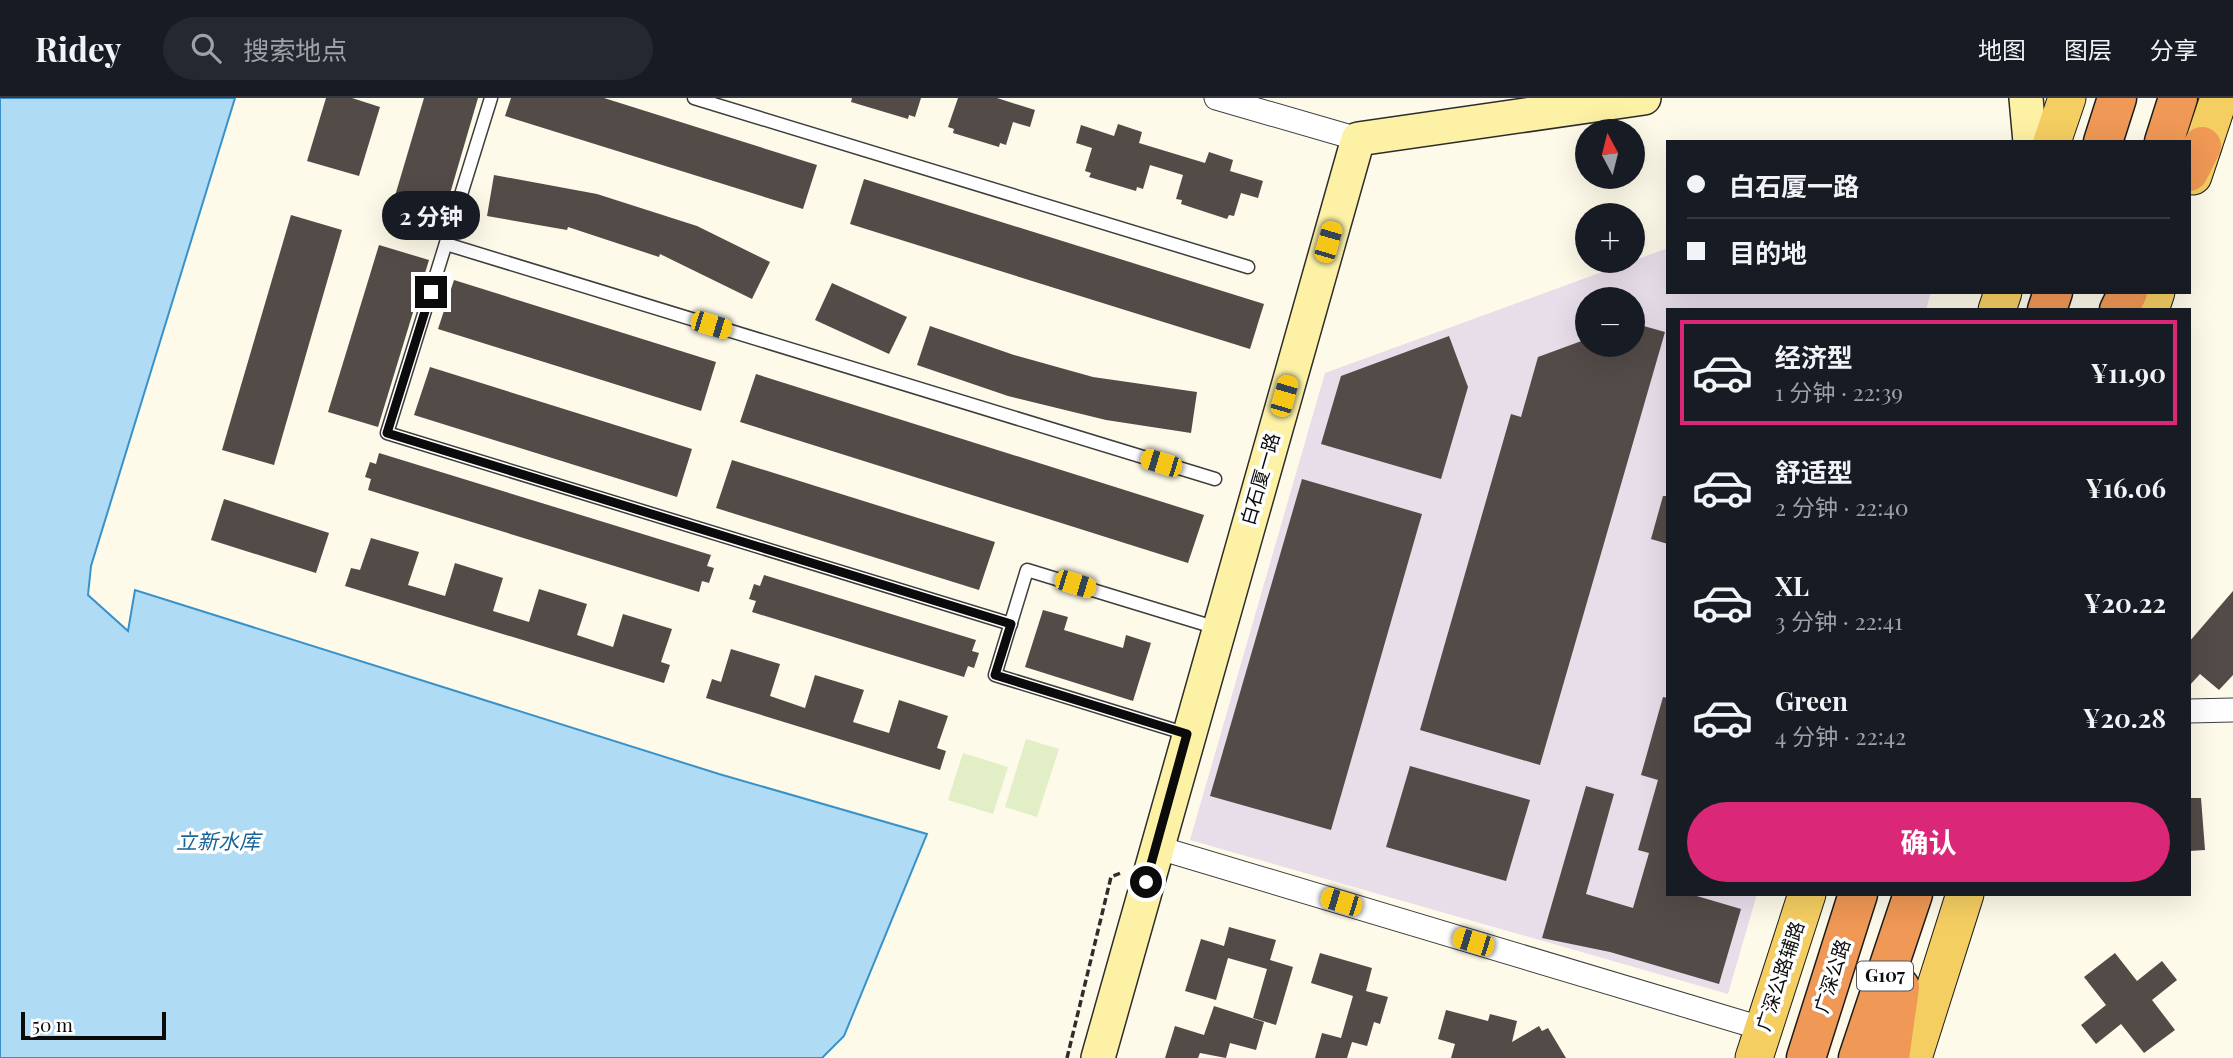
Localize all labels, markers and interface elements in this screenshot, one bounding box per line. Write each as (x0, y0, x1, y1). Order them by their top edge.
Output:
search box (163, 17, 653, 80)
text: Ridey (35, 26, 121, 70)
icon: search (187, 29, 225, 67)
text: 搜索地点 (243, 32, 347, 67)
text: 地图 (1978, 33, 2026, 65)
text: 图层 (2064, 33, 2112, 65)
text: 分享 (2150, 33, 2198, 65)
north arrow (1575, 119, 1645, 189)
map controls (1575, 119, 1645, 357)
text: 白石厦一路 (1729, 168, 1859, 203)
callout: 2 分钟 (382, 190, 480, 240)
text: 2 分钟 (399, 200, 463, 231)
button: + (1575, 203, 1645, 273)
car (1313, 219, 1344, 265)
text: 目的地 (1729, 235, 1807, 270)
route end (415, 276, 447, 308)
button: − (1575, 287, 1645, 357)
car (688, 309, 735, 341)
text: 经济型 (1775, 339, 1853, 374)
icon: car (1691, 341, 1754, 404)
text: ¥11.90 (2090, 355, 2166, 390)
car (1269, 373, 1300, 419)
text: 1 分钟 · 22:39 (1775, 376, 1903, 407)
street label: 白石厦一路 (1233, 429, 1285, 528)
car (1138, 447, 1185, 479)
text: 舒适型 (1775, 454, 1853, 489)
icon: car (1691, 456, 1754, 519)
text: ¥16.06 (2085, 470, 2166, 505)
text: 2 分钟 · 22:40 (1775, 491, 1909, 522)
car (1052, 568, 1099, 600)
text: XL (1775, 568, 1809, 603)
icon: car (1691, 571, 1754, 634)
text: ¥20.22 (2084, 585, 2166, 620)
text: 3 分钟 · 22:41 (1775, 605, 1903, 636)
text: Green (1775, 683, 1848, 718)
icon: car (1691, 686, 1754, 749)
text: ¥20.28 (2083, 700, 2166, 735)
text: 4 分钟 · 22:42 (1775, 720, 1906, 751)
button: 确认 (1687, 802, 2170, 882)
water label: 立新水库 (176, 826, 263, 854)
route start (1130, 866, 1162, 898)
car (1318, 886, 1365, 918)
street label: 广深公路辅路 (1749, 917, 1809, 1034)
car (1450, 926, 1497, 958)
street label: 广深公路 (1807, 936, 1855, 1016)
road number: G107 (1857, 962, 1913, 990)
scale bar (21, 1009, 166, 1041)
text: 50 m (32, 1011, 73, 1037)

